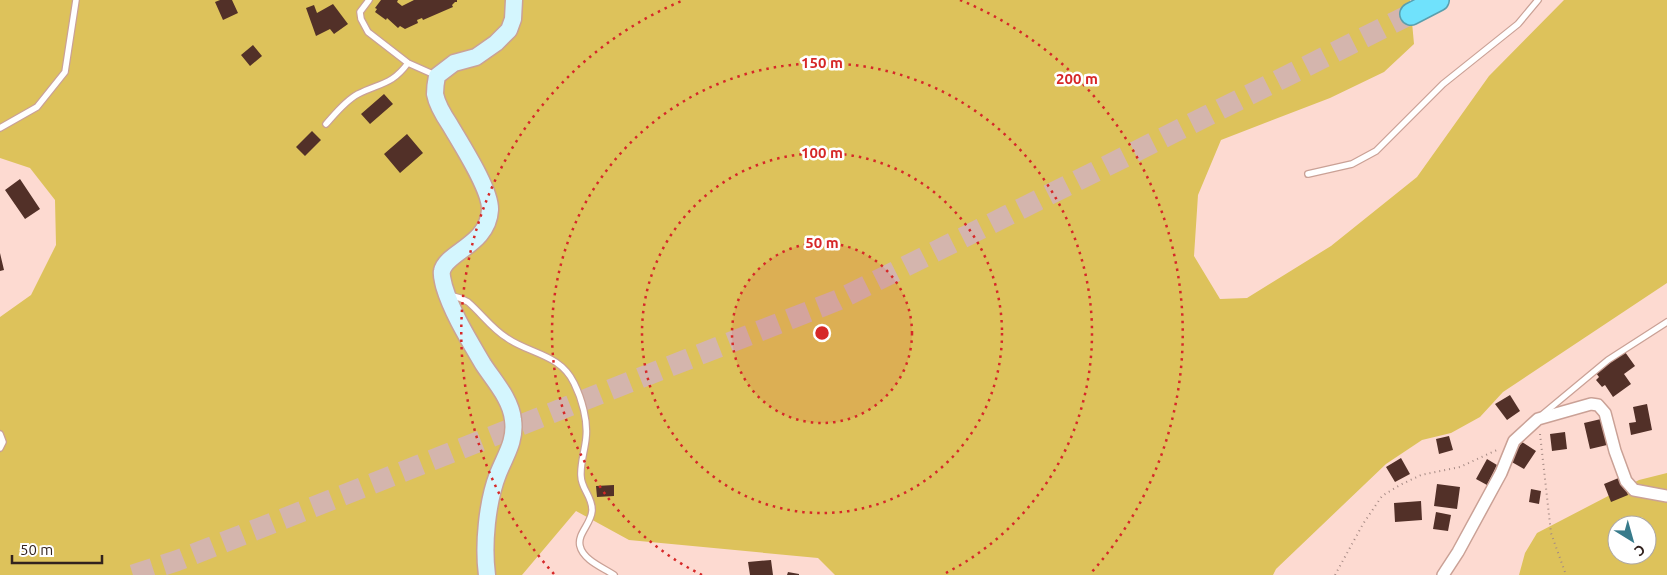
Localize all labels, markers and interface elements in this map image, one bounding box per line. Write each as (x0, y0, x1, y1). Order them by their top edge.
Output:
text: 150 m (801, 54, 843, 71)
text: 200 m (1056, 70, 1098, 87)
text: 100 m (801, 144, 843, 161)
text: 50 m (805, 234, 839, 251)
centre of rings (813, 324, 831, 342)
north arrow (1607, 515, 1657, 565)
scale bar (12, 532, 102, 564)
text: 50 m (20, 541, 53, 558)
text: С (1631, 541, 1648, 559)

